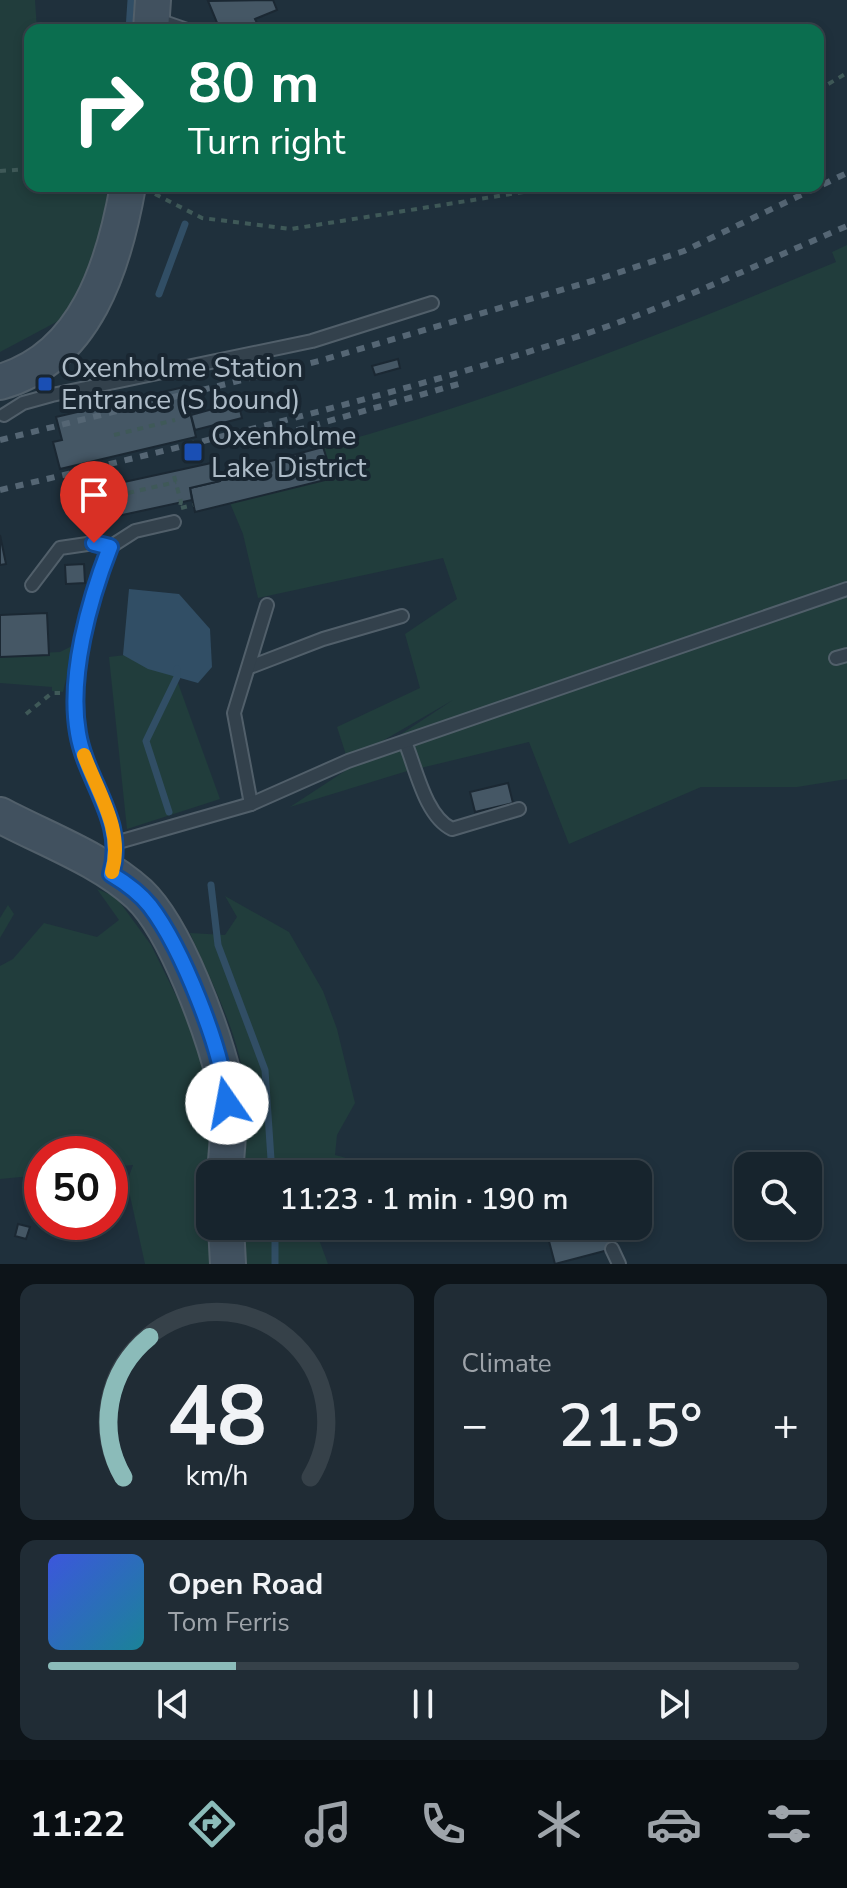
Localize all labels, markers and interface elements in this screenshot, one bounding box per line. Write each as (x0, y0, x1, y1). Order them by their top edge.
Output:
text: 80 m (188, 45, 319, 122)
icon: right (56, 56, 160, 160)
text: Turn right (188, 118, 345, 167)
place label: Oxenholme Station Entrance (S bound) (61, 349, 303, 419)
marker: Oxenholme Station Entrance (S bound) (36, 375, 54, 393)
place label: Oxenholme Lake District (211, 417, 367, 487)
marker: Oxenholme Lake District (182, 441, 204, 463)
pin (60, 461, 128, 543)
icon: arrive (72, 473, 116, 517)
position arrow (185, 1061, 269, 1145)
speed limit sign: 50 (24, 1136, 128, 1240)
map controls (734, 1152, 822, 1240)
button: search (734, 1152, 822, 1240)
text: 11:23 · 1 min · 190 m (279, 1179, 569, 1220)
text: Climate (462, 1346, 552, 1381)
text: 48 (167, 1360, 267, 1473)
text: 21.5° (558, 1385, 703, 1467)
text: − (462, 1396, 488, 1456)
text: + (773, 1396, 799, 1456)
text: km/h (185, 1456, 248, 1495)
text: Open Road (168, 1564, 323, 1605)
text: Tom Ferris (168, 1605, 290, 1640)
icon: previous (151, 1682, 195, 1726)
icon: pause (401, 1682, 445, 1726)
icon: next (652, 1682, 696, 1726)
icon: directions (184, 1796, 240, 1852)
icon: music (300, 1796, 356, 1852)
icon: phone (415, 1796, 471, 1852)
icon: climate (531, 1796, 587, 1852)
icon: car (646, 1796, 702, 1852)
icon: filters (761, 1796, 817, 1852)
text: 11:22 (30, 1800, 125, 1849)

